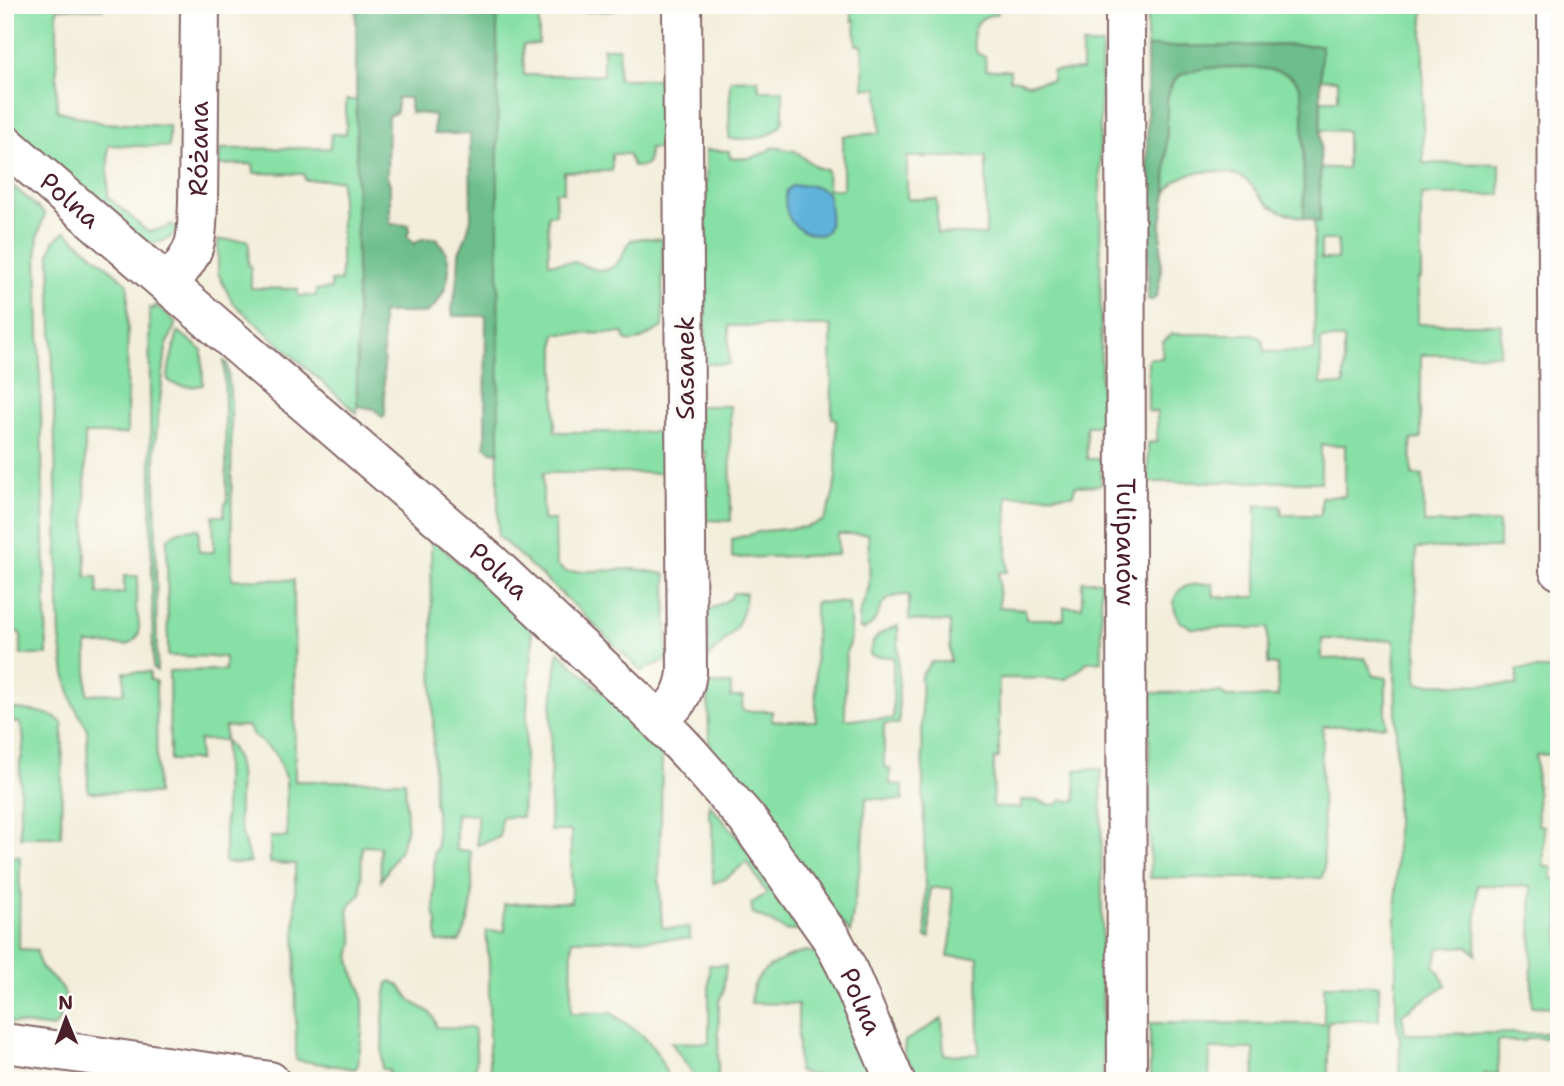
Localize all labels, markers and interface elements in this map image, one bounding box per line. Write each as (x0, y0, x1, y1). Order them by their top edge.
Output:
street label: Różana (180, 101, 216, 197)
street label: Polna (33, 164, 108, 236)
street label: Sasanek (667, 316, 702, 420)
street label: Tulipanów (1109, 478, 1144, 606)
street label: Polna (462, 534, 537, 607)
street label: Polna (832, 962, 891, 1040)
north arrow (32, 984, 102, 1054)
text: N (58, 990, 73, 1015)

